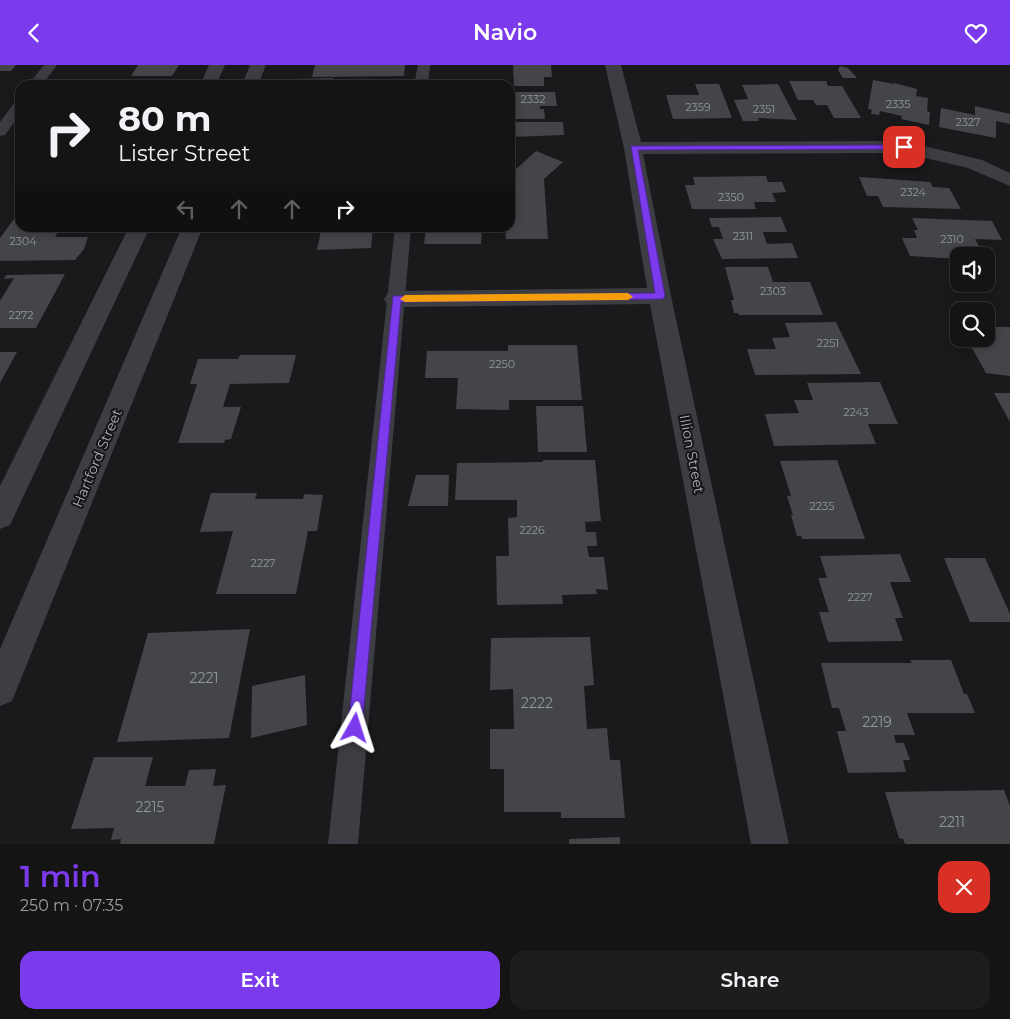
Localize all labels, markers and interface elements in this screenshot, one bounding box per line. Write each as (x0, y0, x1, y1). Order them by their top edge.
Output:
icon: back (20, 19, 48, 47)
text: Navio (473, 19, 537, 46)
icon: heart (962, 19, 990, 47)
house number: 2332 (521, 92, 545, 106)
text: 80 m (118, 97, 212, 140)
house number: 2335 (886, 97, 910, 111)
icon: right (35, 100, 100, 165)
house number: 2359 (685, 100, 711, 114)
house number: 2351 (753, 102, 775, 116)
house number: 2327 (955, 115, 981, 129)
pin (883, 126, 925, 168)
icon: arrive (890, 133, 918, 161)
text: Lister Street (118, 140, 251, 167)
house number: 2324 (900, 185, 927, 199)
house number: 2350 (718, 190, 744, 204)
icon: left (172, 195, 200, 223)
icon: ahead (225, 195, 253, 223)
icon: ahead (278, 195, 306, 223)
icon: right (331, 195, 359, 223)
house number: 2311 (733, 229, 753, 243)
house number: 2310 (940, 232, 964, 246)
house number: 2304 (9, 234, 37, 248)
map controls (950, 247, 995, 347)
button: sound (950, 247, 995, 292)
house number: 2303 (760, 284, 786, 298)
button: search (950, 302, 995, 347)
house number: 2272 (8, 308, 34, 322)
house number: 2251 (817, 336, 839, 350)
house number: 2250 (489, 357, 515, 371)
house number: 2243 (843, 405, 869, 419)
street label: Hartford Street (68, 406, 126, 510)
street label: Illion Street (676, 413, 709, 495)
house number: 2235 (810, 499, 834, 513)
house number: 2226 (519, 523, 545, 537)
house number: 2227 (250, 556, 276, 570)
house number: 2227 (847, 590, 873, 604)
house number: 2221 (190, 669, 218, 687)
house number: 2222 (521, 694, 553, 712)
position arrow (328, 701, 380, 753)
house number: 2219 (862, 713, 892, 731)
house number: 2215 (136, 798, 165, 816)
house number: 2211 (939, 813, 965, 831)
text: 1 min (20, 858, 101, 895)
button: close (938, 861, 990, 913)
text: 250 m · 07:35 (20, 896, 123, 915)
button: Exit (20, 951, 500, 1009)
button: Share (510, 951, 990, 1009)

